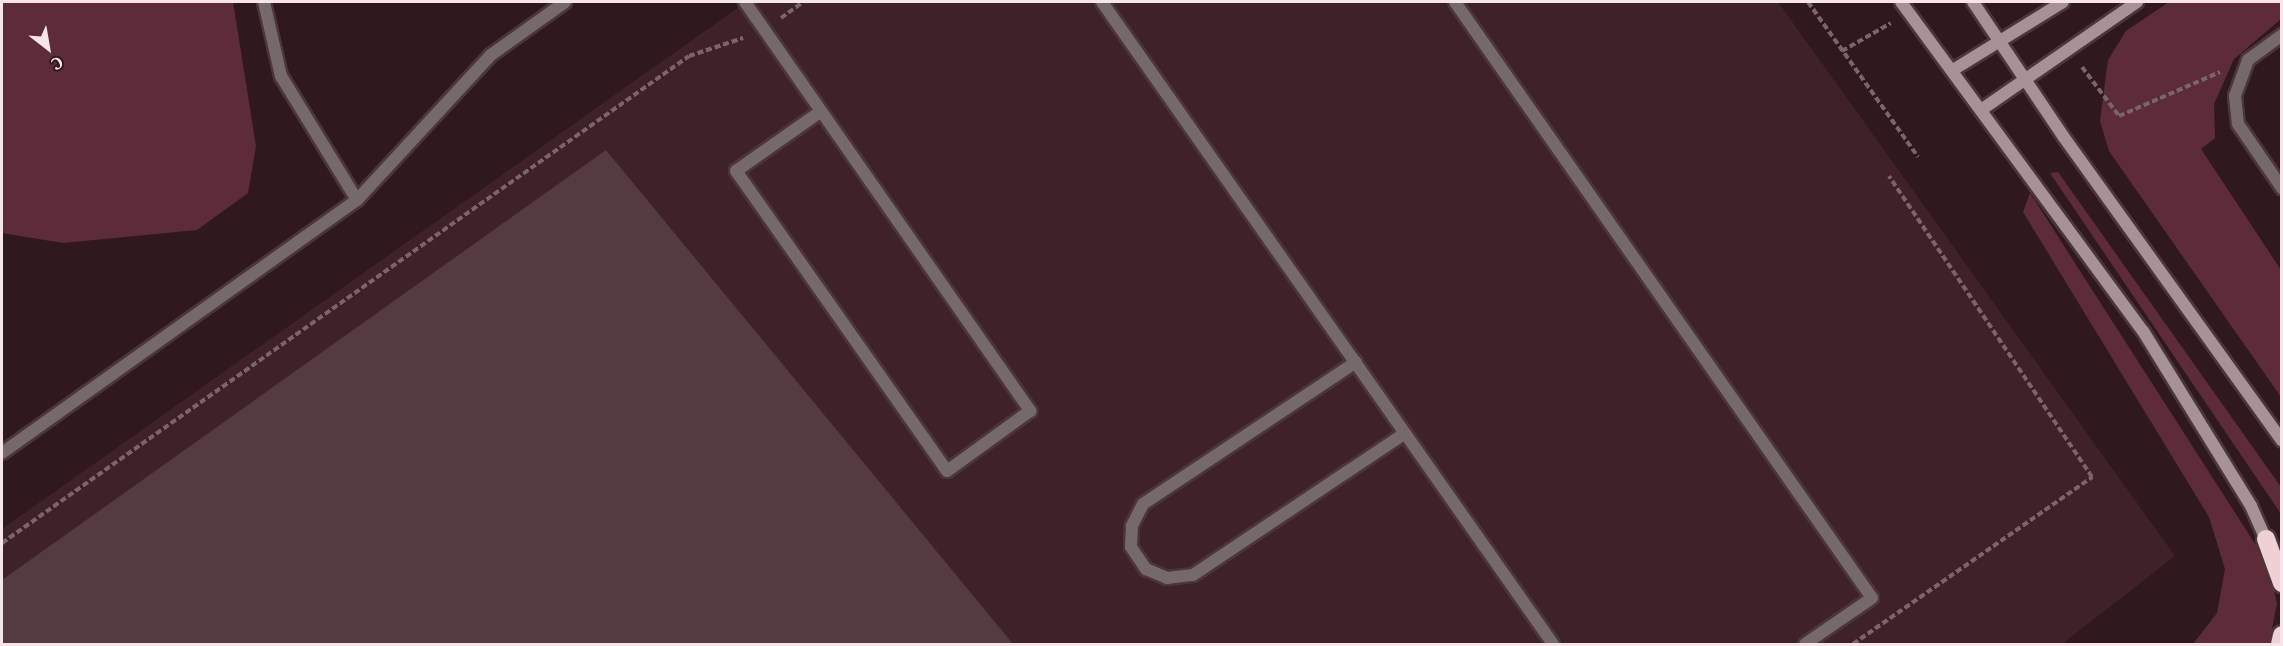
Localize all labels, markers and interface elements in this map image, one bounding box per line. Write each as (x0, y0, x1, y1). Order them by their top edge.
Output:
north arrow (18, 18, 78, 78)
text: С (47, 51, 67, 76)

